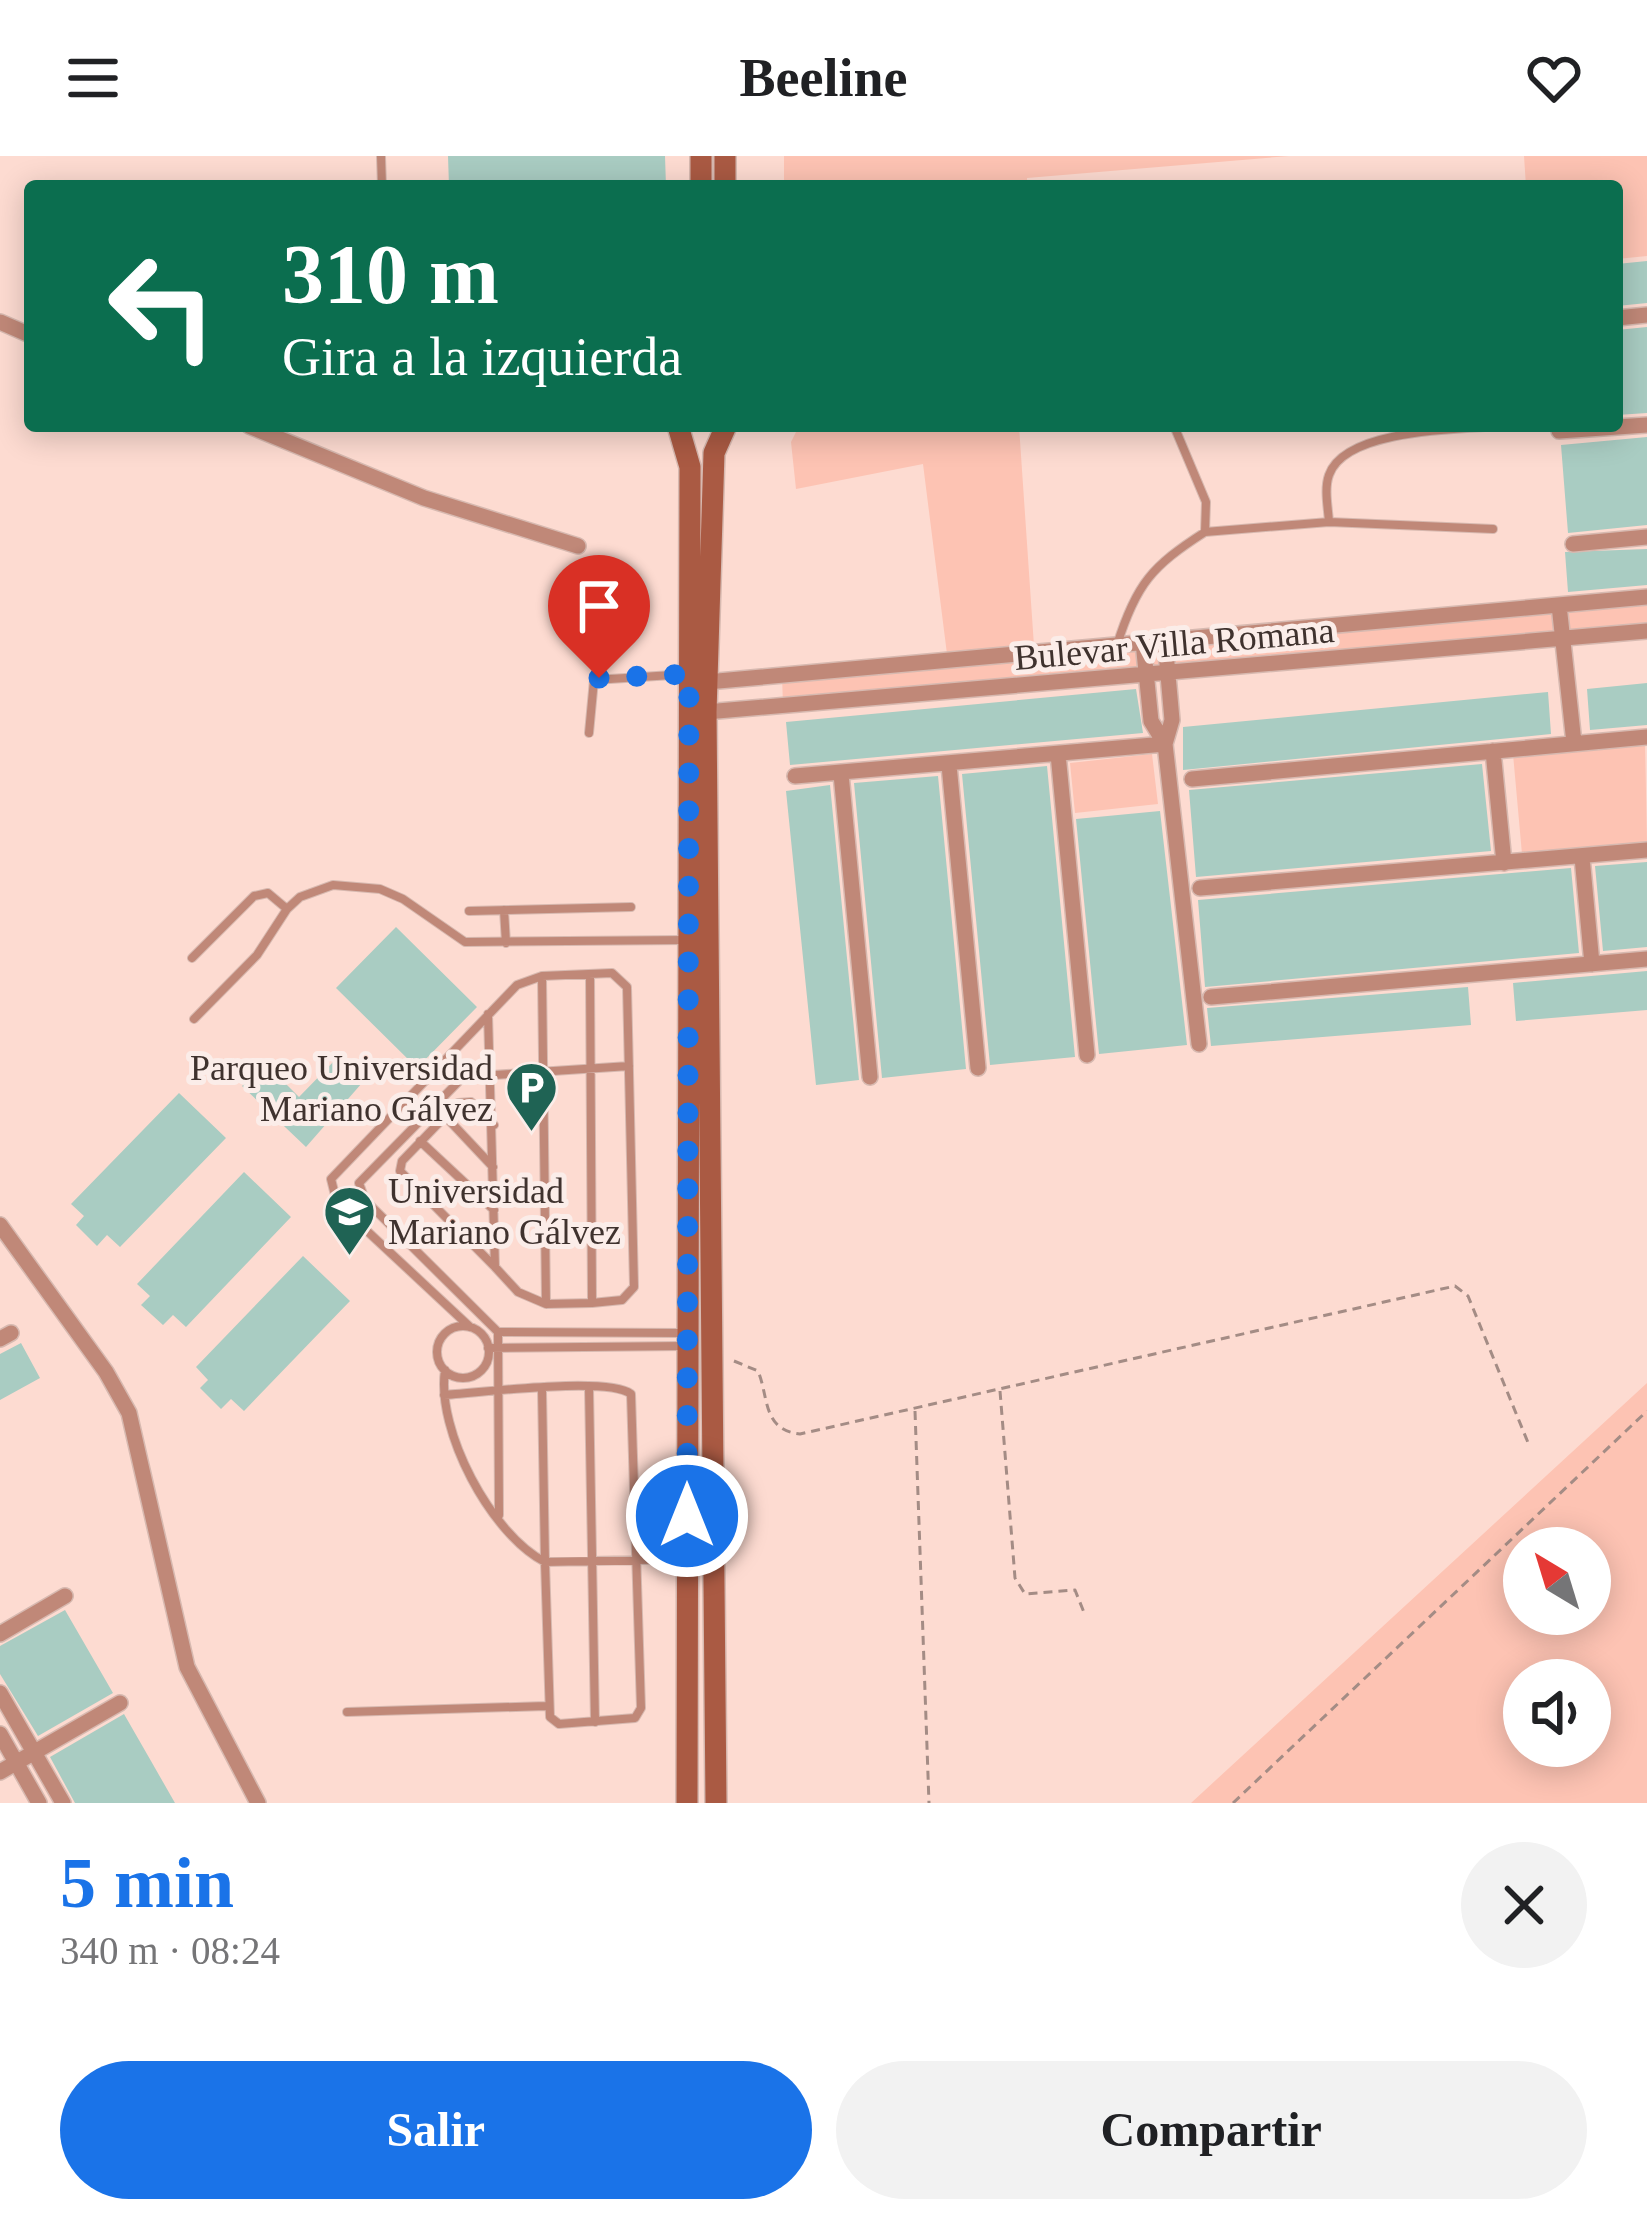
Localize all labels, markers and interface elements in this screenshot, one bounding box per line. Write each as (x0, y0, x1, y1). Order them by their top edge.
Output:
icon: menu (60, 45, 126, 111)
icon: heart (1521, 45, 1587, 111)
text: Beeline (740, 48, 907, 108)
icon: left (84, 228, 240, 384)
text: 310 m (282, 228, 499, 321)
text: Gira a la izquierda (282, 327, 682, 387)
pin (548, 555, 650, 678)
icon: arrive (566, 573, 632, 639)
street label: Bulevar Villa Romana (1012, 610, 1336, 678)
place label: Parqueo Universidad Mariano Gálvez (190, 1048, 493, 1129)
parking icon: Parqueo Universidad Mariano Gálvez (504, 1060, 560, 1134)
place label: Universidad Mariano Gálvez (388, 1171, 621, 1252)
school or university icon: Universidad Mariano Gálvez (321, 1183, 377, 1257)
position arrow (624, 1453, 750, 1579)
north arrow (1503, 1527, 1611, 1635)
map controls (1503, 1527, 1611, 1767)
button: sound (1503, 1659, 1611, 1767)
button: close (1461, 1842, 1587, 1968)
text: 5 min (60, 1843, 234, 1923)
text: 340 m · 08:24 (60, 1929, 280, 1972)
button: Salir (60, 2061, 812, 2199)
button: Compartir (836, 2061, 1587, 2199)

